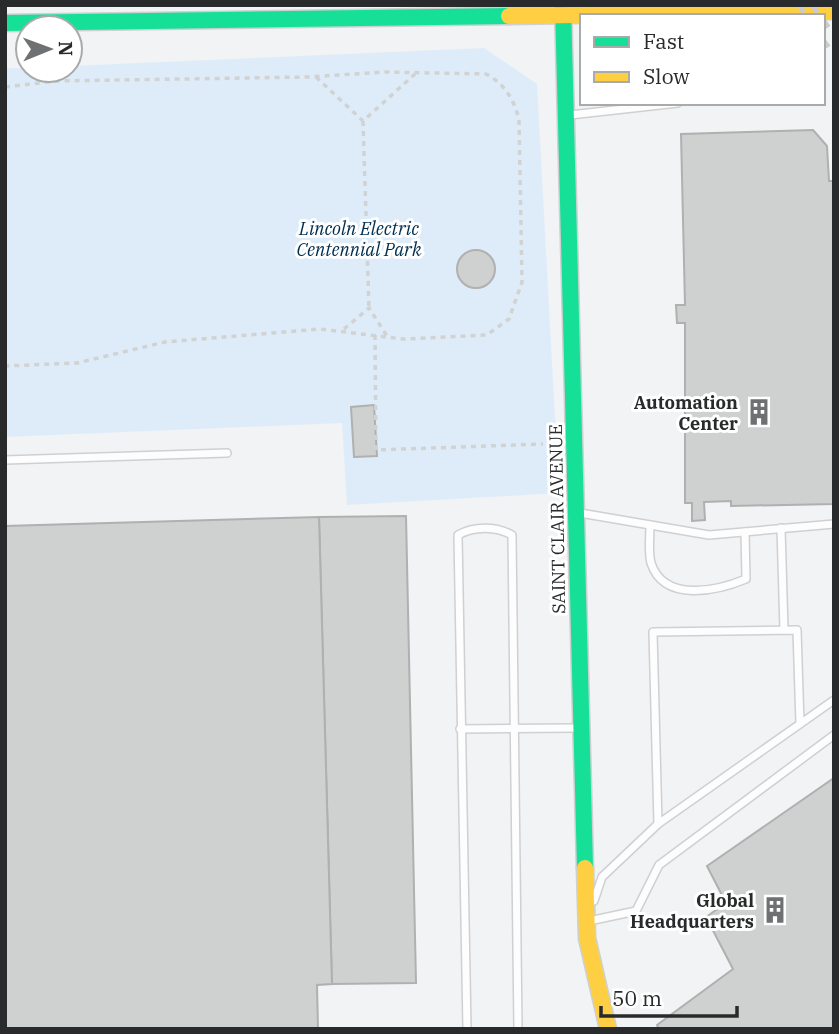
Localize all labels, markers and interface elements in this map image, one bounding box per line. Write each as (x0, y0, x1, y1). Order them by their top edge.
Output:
north arrow (14, 14, 84, 84)
legend (580, 14, 825, 105)
text: Fast (643, 27, 684, 55)
text: N (54, 41, 78, 56)
text: Slow (643, 62, 690, 90)
park label: Lincoln Electric Centennial Park (296, 217, 422, 261)
place label: Automation Center (634, 391, 738, 435)
building icon: Automation Center (744, 397, 774, 427)
street label: SAINT CLAIR AVENUE (544, 424, 570, 614)
place label: Global Headquarters (630, 889, 754, 933)
building icon: Global Headquarters (760, 895, 790, 925)
scale bar (601, 974, 738, 1018)
text: 50 m (612, 984, 662, 1012)

